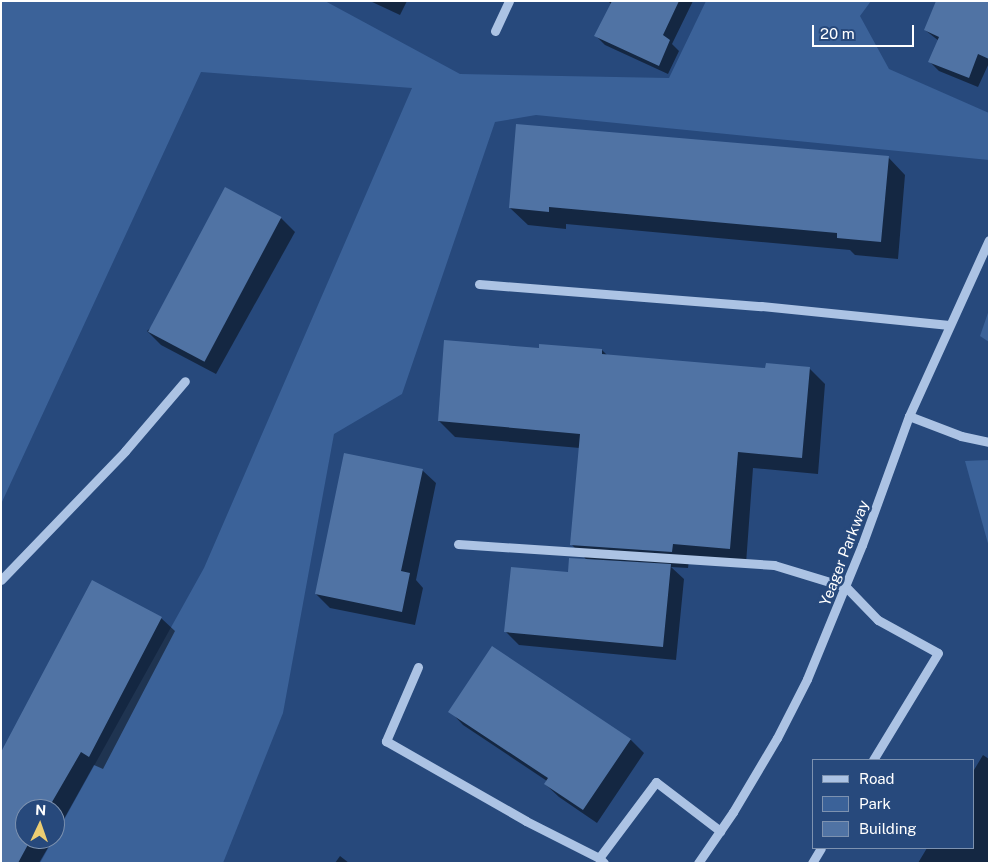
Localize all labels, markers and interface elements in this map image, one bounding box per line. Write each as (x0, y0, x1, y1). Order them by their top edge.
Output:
scale bar (815, 15, 918, 47)
text: 20 m (820, 25, 855, 42)
street label: Yeager Parkway (816, 498, 872, 608)
legend (812, 759, 975, 849)
text: Road (859, 770, 895, 787)
text: Park (859, 795, 891, 812)
north arrow (15, 799, 65, 849)
text: N (35, 802, 47, 818)
text: Building (859, 820, 917, 837)

